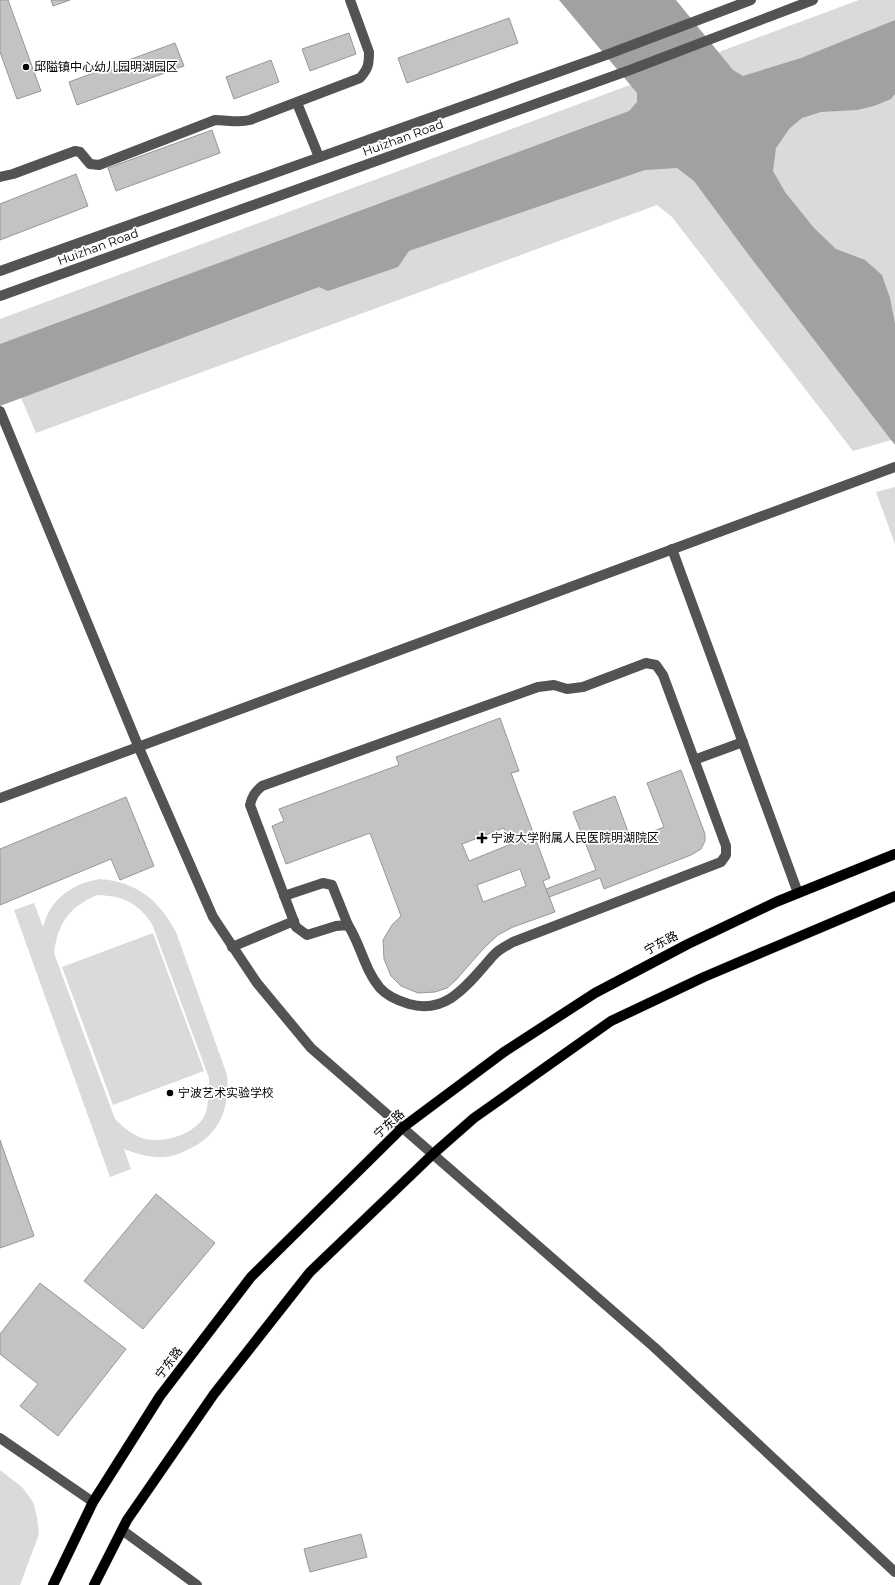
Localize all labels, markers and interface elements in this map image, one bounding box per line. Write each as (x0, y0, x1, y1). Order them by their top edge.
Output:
place label: 邱隘镇中心幼儿园明湖园区 (34, 59, 178, 74)
marker: 邱隘镇中心幼儿园明湖园区 (21, 62, 31, 72)
street label: Huizhan Road (360, 116, 445, 159)
street label: Huizhan Road (55, 225, 140, 268)
place label: 宁波大学附属人民医院明湖院区 (491, 830, 659, 845)
marker: 宁波大学附属人民医院明湖院区 (476, 832, 488, 844)
street label: 宁东路 (641, 927, 680, 958)
place label: 宁波艺术实验学校 (178, 1085, 274, 1100)
marker: 宁波艺术实验学校 (165, 1088, 175, 1098)
street label: 宁东路 (370, 1106, 407, 1141)
street label: 宁东路 (152, 1344, 185, 1382)

